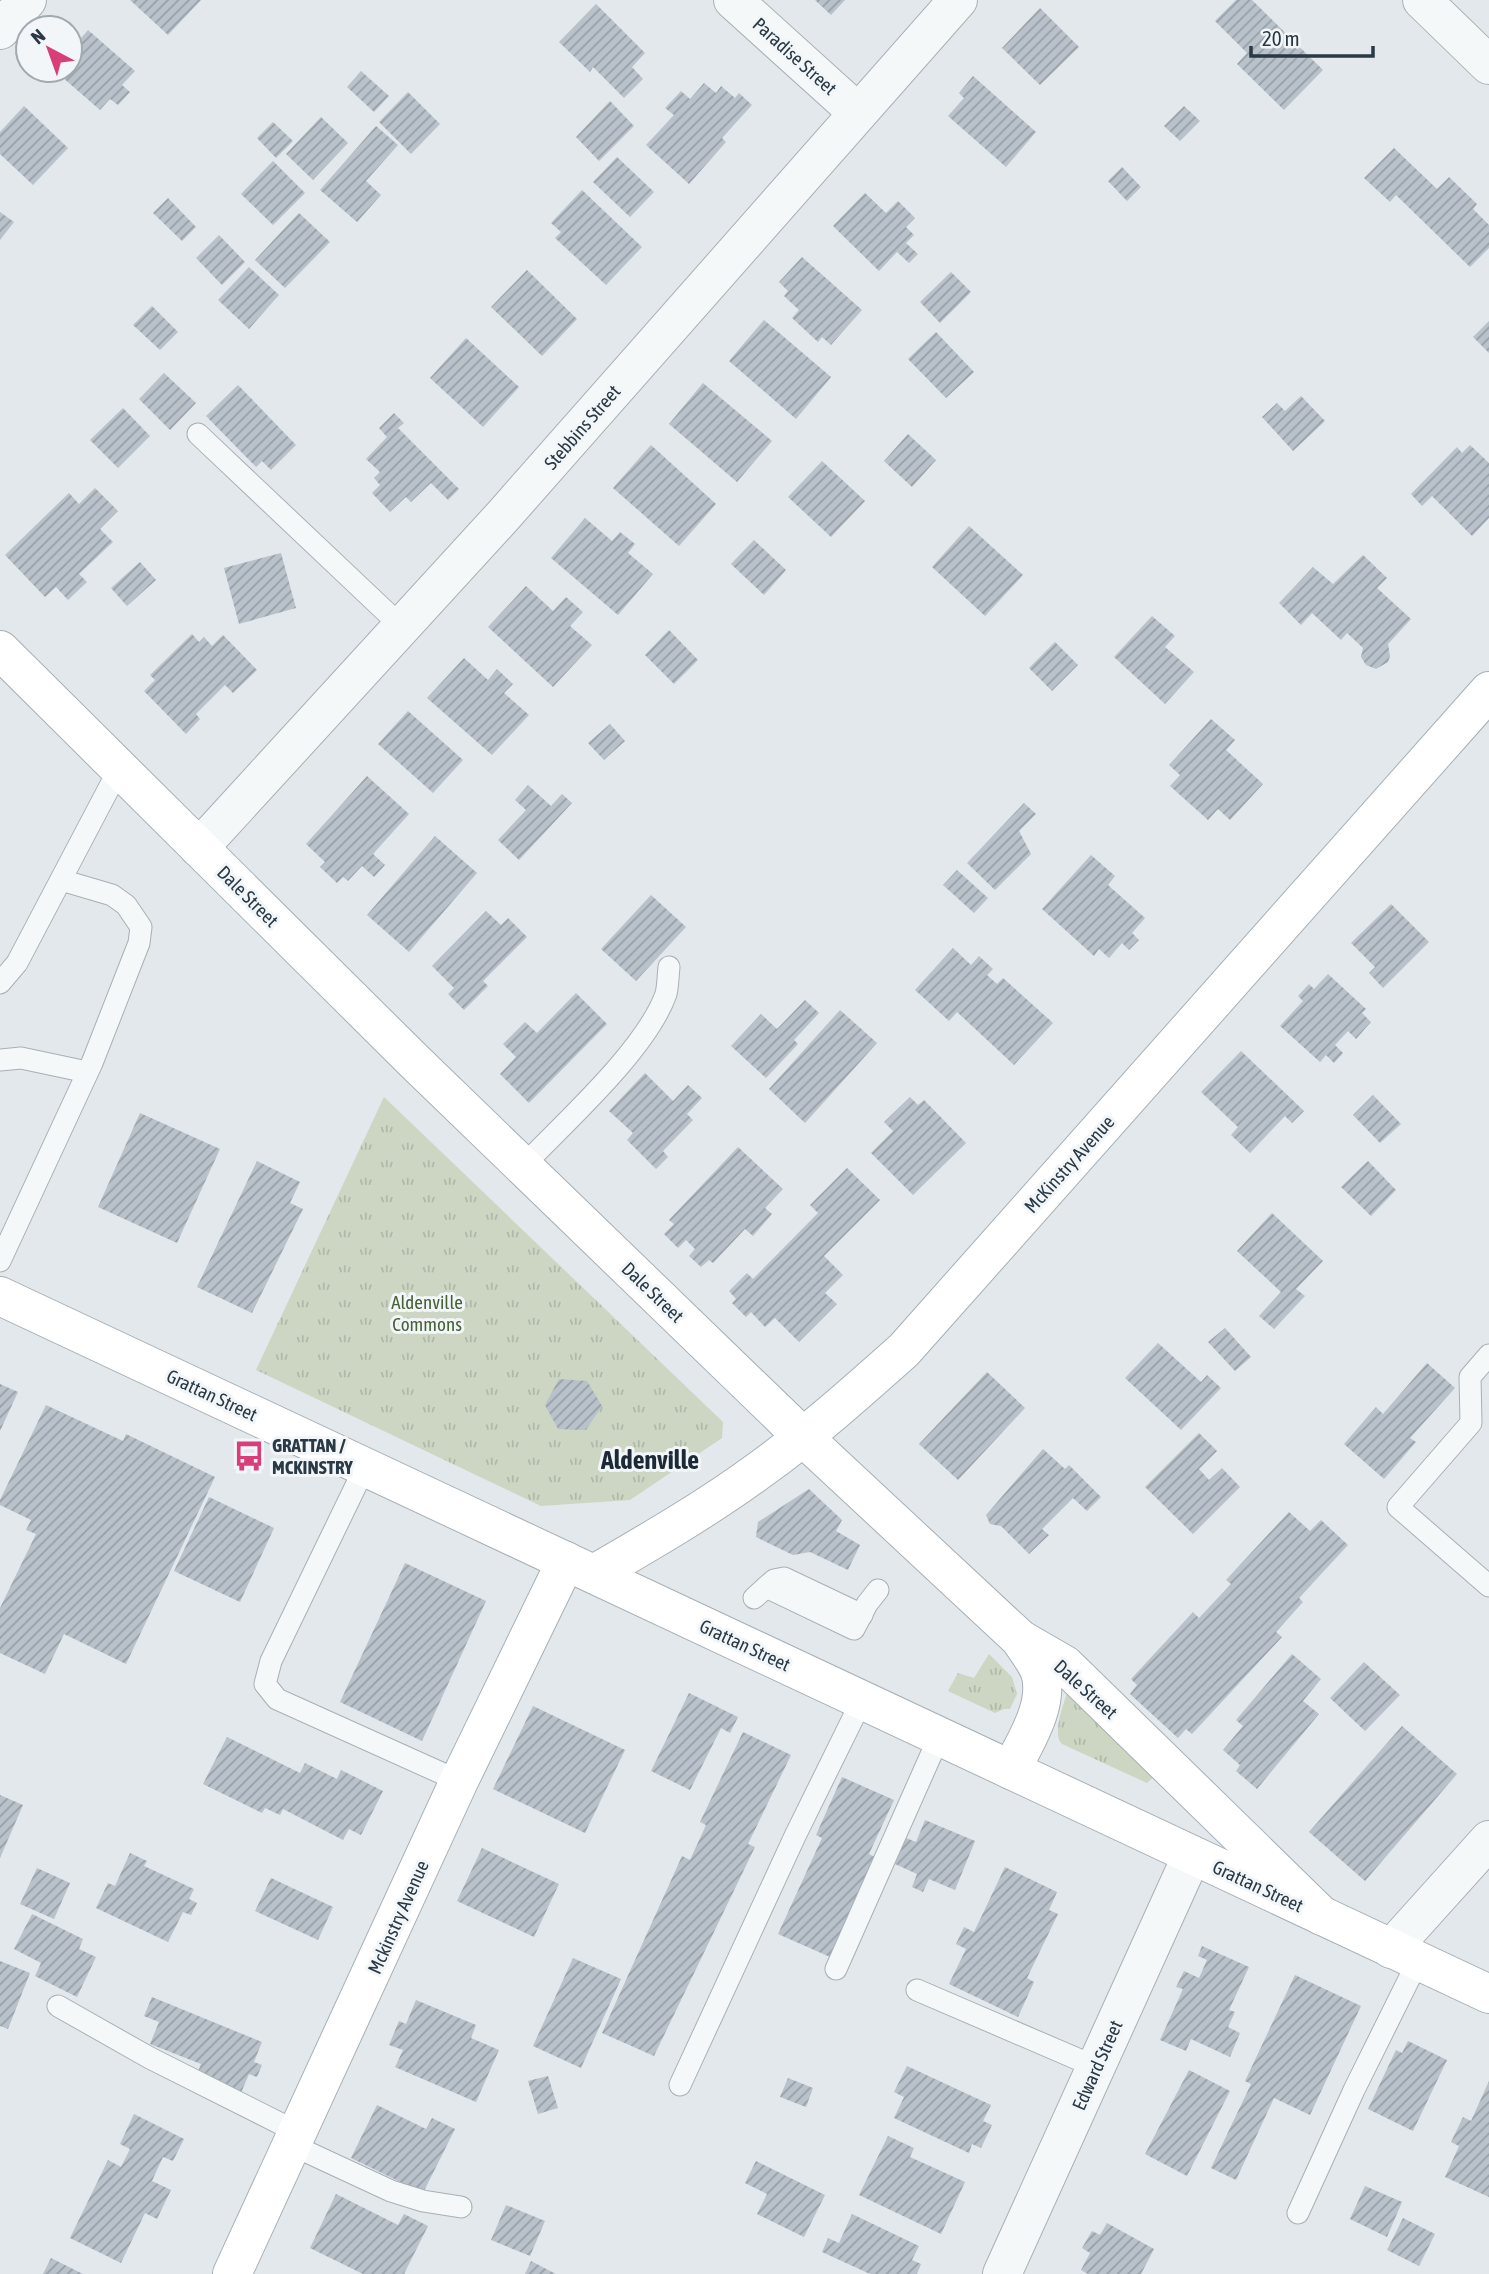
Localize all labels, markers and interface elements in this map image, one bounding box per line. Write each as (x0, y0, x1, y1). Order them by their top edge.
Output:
street label: Paradise Street (749, 13, 841, 99)
north arrow (14, 14, 84, 84)
scale bar (1251, 14, 1374, 58)
text: N (26, 24, 49, 48)
text: 20 m (1262, 26, 1300, 50)
street label: Stebbins Street (539, 380, 625, 474)
street label: Dale Street (213, 861, 283, 931)
street label: McKinstry Avenue (1020, 1111, 1118, 1217)
street label: Dale Street (618, 1257, 688, 1327)
park label: Aldenville Commons (391, 1291, 463, 1335)
street label: Grattan Street (163, 1364, 261, 1426)
place label: GRATTAN / MCKINSTRY (272, 1434, 353, 1478)
bus stop icon: GRATTAN / MCKINSTRY (232, 1439, 266, 1473)
district label: Aldenville (600, 1445, 699, 1475)
street label: Grattan Street (696, 1614, 794, 1676)
street label: Dale Street (1050, 1655, 1122, 1723)
street label: Grattan Street (1209, 1855, 1307, 1917)
street label: Mckinstry Avenue (363, 1857, 433, 1977)
street label: Edward Street (1067, 2017, 1127, 2113)

